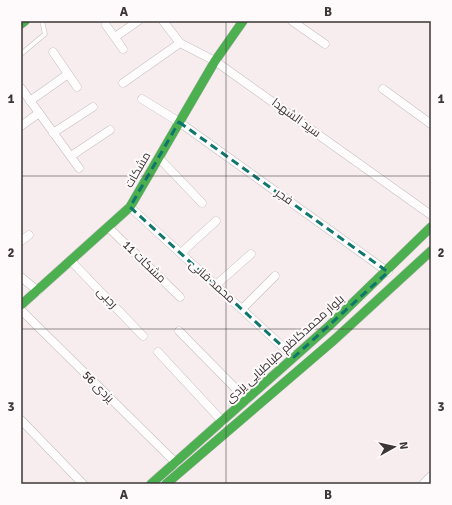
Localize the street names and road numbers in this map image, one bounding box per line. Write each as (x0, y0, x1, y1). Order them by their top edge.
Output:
street label: سید الشهدا (269, 95, 323, 141)
street label: مشکات (122, 149, 154, 191)
street label: فجر (271, 185, 296, 208)
street label: 11 مشکات (119, 238, 169, 286)
street label: محمد فانی (186, 257, 238, 307)
street label: رجبی (93, 284, 121, 312)
street label: بلوار محمدکاظم طباطبایی یزدی (223, 292, 347, 406)
street label: یزدی 56 (79, 368, 118, 407)

